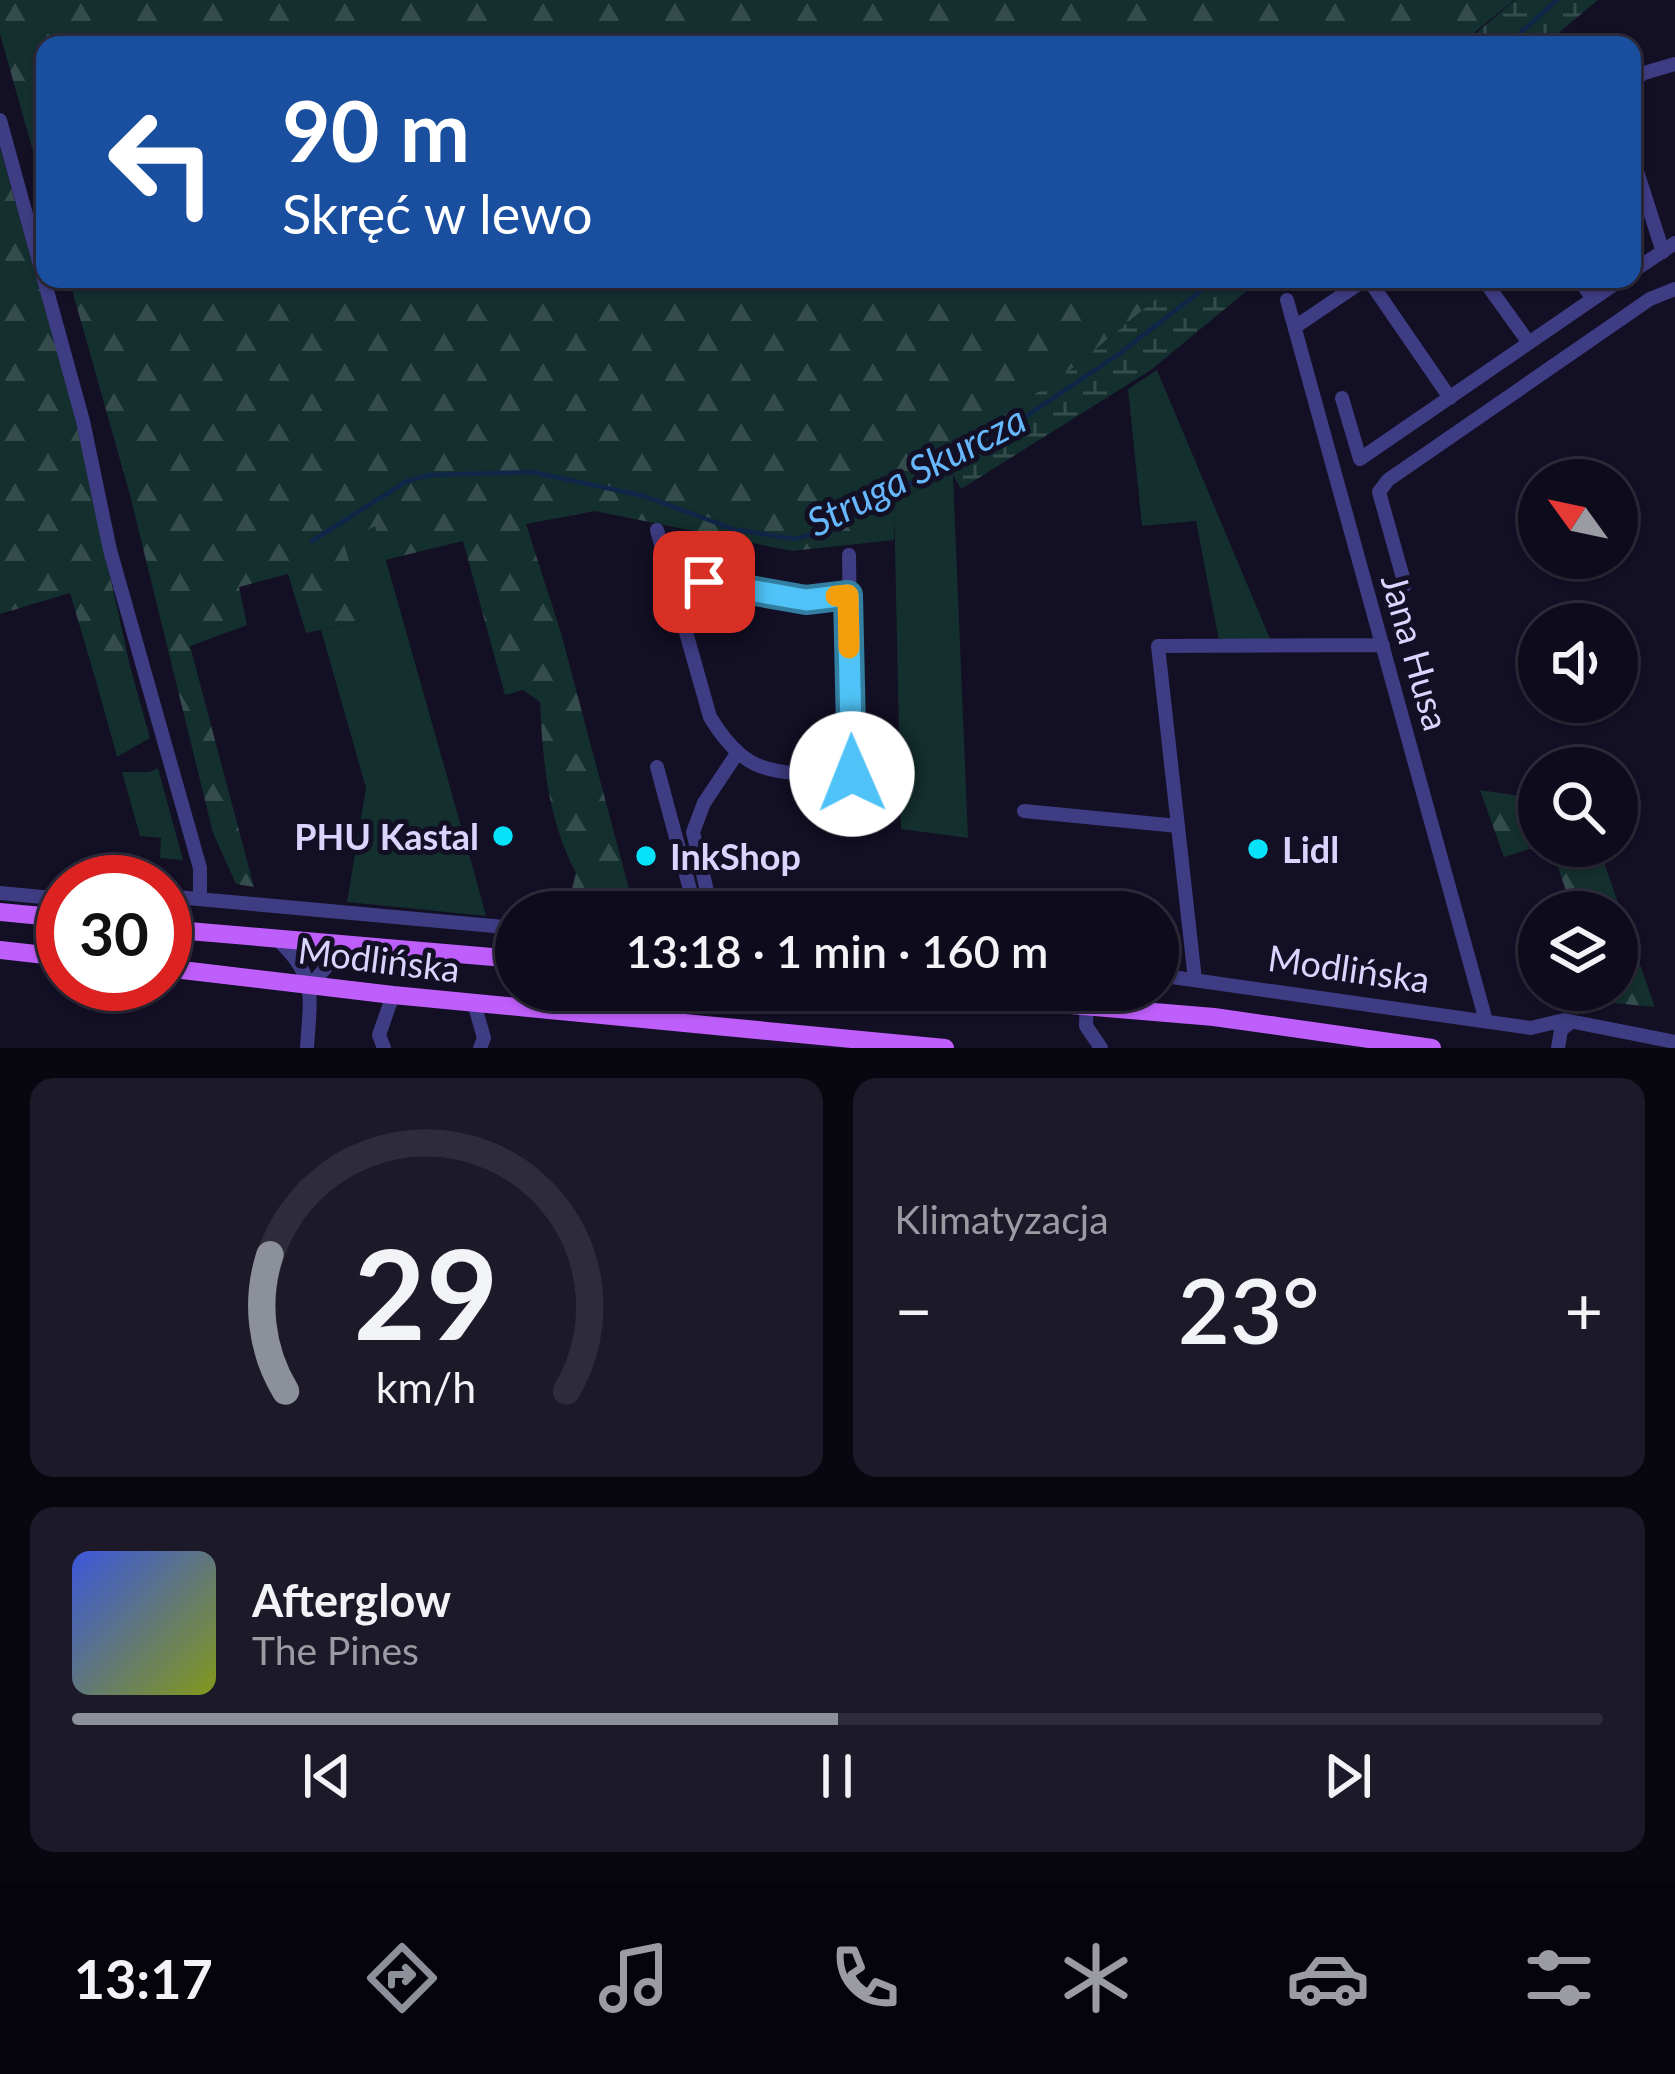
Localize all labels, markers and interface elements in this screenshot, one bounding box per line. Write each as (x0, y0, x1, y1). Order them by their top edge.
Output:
text: 90 m (282, 79, 470, 180)
icon: left (84, 84, 240, 240)
text: Skręć w lewo (282, 181, 593, 246)
water label: Struga Skurcza (799, 395, 1033, 545)
north arrow (1518, 459, 1638, 579)
map controls (1518, 459, 1638, 1011)
pin (653, 531, 755, 633)
icon: arrive (671, 549, 737, 615)
street label: Jana Husa (1373, 569, 1459, 735)
button: sound (1518, 603, 1638, 723)
position arrow (789, 711, 915, 837)
button: search (1518, 747, 1638, 867)
place label: PHU Kastal (294, 814, 479, 858)
marker: PHU Kastal (490, 823, 516, 849)
place label: Lidl (1282, 827, 1339, 871)
place label: InkShop (670, 834, 801, 878)
marker: Lidl (1245, 836, 1271, 862)
marker: InkShop (633, 843, 659, 869)
speed limit sign: 30 (36, 855, 192, 1011)
button: layers (1518, 891, 1638, 1011)
text: 13:18 · 1 min · 160 m (626, 924, 1048, 978)
street label: Modlińska (296, 927, 462, 991)
street label: Modlińska (1266, 935, 1432, 1001)
text: Klimatyzacja (895, 1196, 1109, 1242)
text: 29 (354, 1217, 499, 1367)
text: 23° (1178, 1255, 1320, 1363)
text: − (895, 1270, 933, 1349)
text: + (1565, 1270, 1603, 1349)
text: km/h (376, 1360, 476, 1411)
text: Afterglow (252, 1573, 451, 1627)
text: The Pines (252, 1627, 419, 1673)
icon: previous (294, 1743, 360, 1809)
icon: pause (804, 1743, 870, 1809)
icon: next (1315, 1743, 1381, 1809)
icon: directions (360, 1936, 444, 2020)
icon: music (592, 1936, 676, 2020)
icon: phone (823, 1936, 907, 2020)
icon: climate (1054, 1936, 1138, 2020)
icon: car (1286, 1936, 1370, 2020)
icon: filters (1517, 1936, 1601, 2020)
text: 13:17 (74, 1946, 213, 2011)

